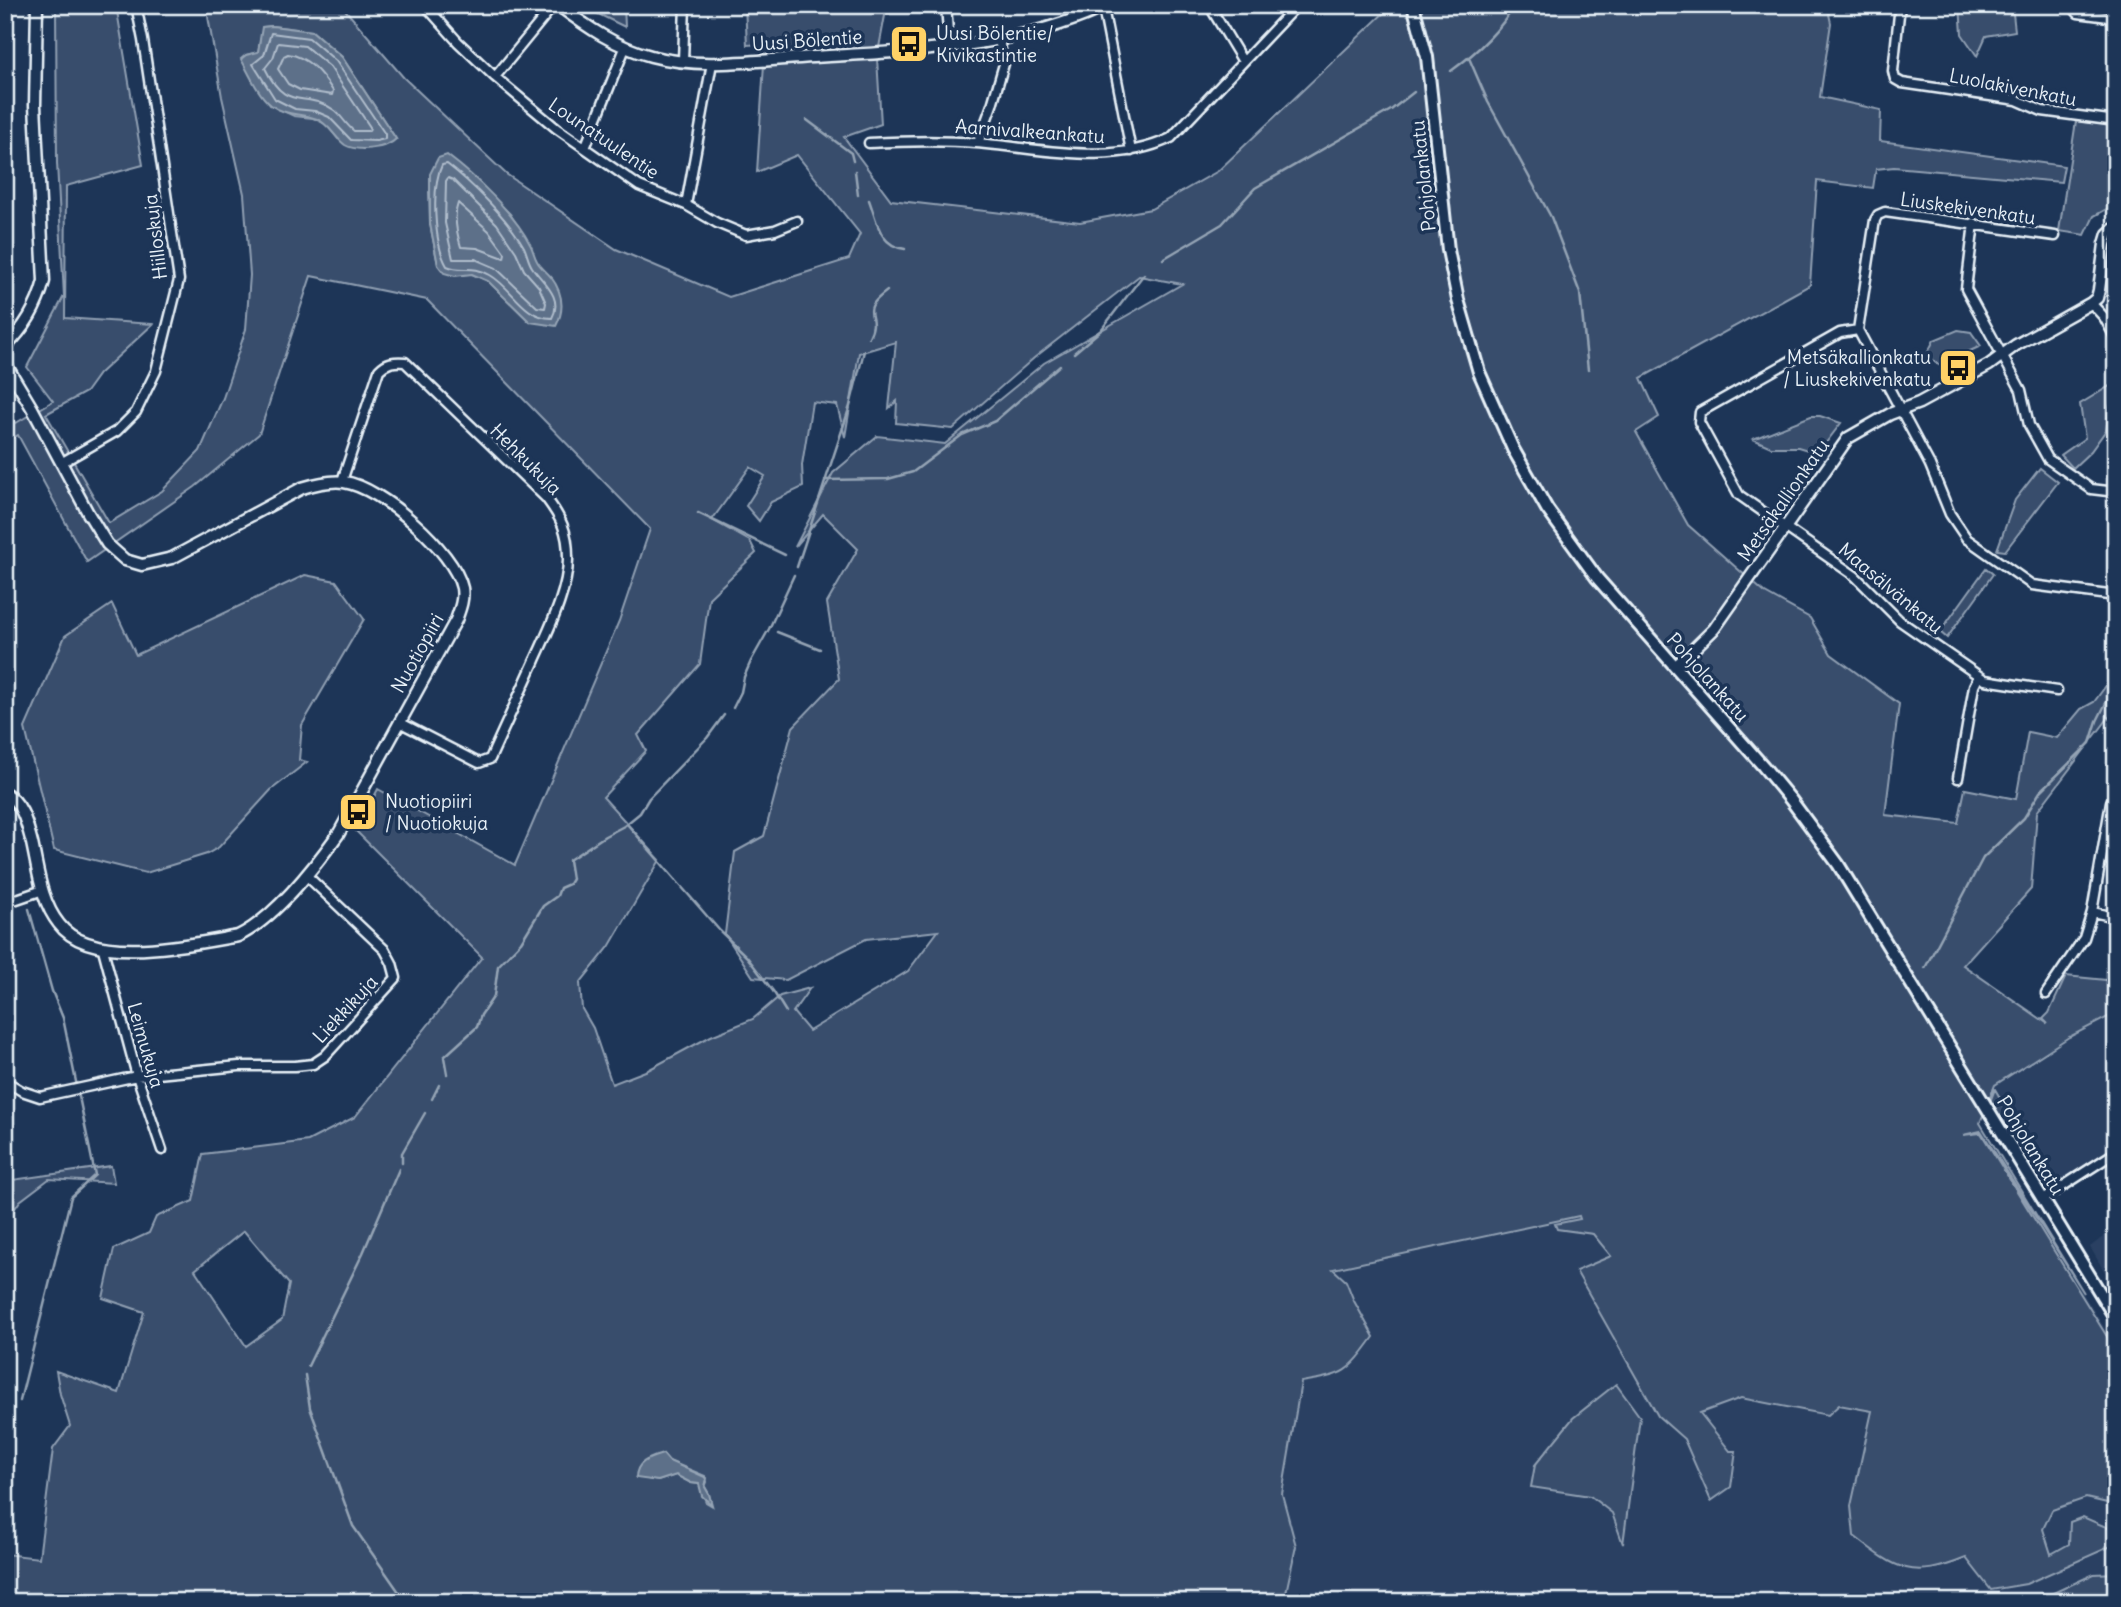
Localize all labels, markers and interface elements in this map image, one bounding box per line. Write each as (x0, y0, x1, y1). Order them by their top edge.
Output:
place label: Uusi Bölentie/ Kivikastintie (936, 21, 1054, 67)
bus stop icon: Uusi Bölentie/ Kivikastintie (888, 23, 930, 65)
street label: Uusi Bölentie (751, 24, 863, 56)
street label: Luolakivenkatu (1947, 63, 2079, 111)
street label: Lounatuulentie (544, 92, 664, 184)
street label: Aarnivalkeankatu (954, 114, 1106, 148)
street label: Pohjolankatu (1405, 119, 1441, 233)
street label: Liuskekivenkatu (1899, 187, 2037, 229)
street label: Hiilloskuja (138, 193, 172, 281)
place label: Metsäkallionkatu / Liuskekivenkatu (1783, 345, 1931, 391)
bus stop icon: Metsäkallionkatu / Liuskekivenkatu (1937, 347, 1979, 389)
street label: Hehkukuja (485, 418, 567, 500)
street label: Metsäkallionkatu (1732, 434, 1834, 566)
street label: Maasälvänkatu (1834, 537, 1948, 639)
street label: Nuotiopiiri (385, 609, 449, 697)
street label: Pohjolankatu (1662, 628, 1754, 726)
place label: Nuotiopiiri / Nuotiokuja (385, 789, 488, 835)
bus stop icon: Nuotiopiiri / Nuotiokuja (337, 791, 379, 833)
street label: Liekkikuja (307, 970, 383, 1048)
street label: Leimukuja (122, 1000, 170, 1091)
street label: Pohjolankatu (1992, 1091, 2070, 1199)

